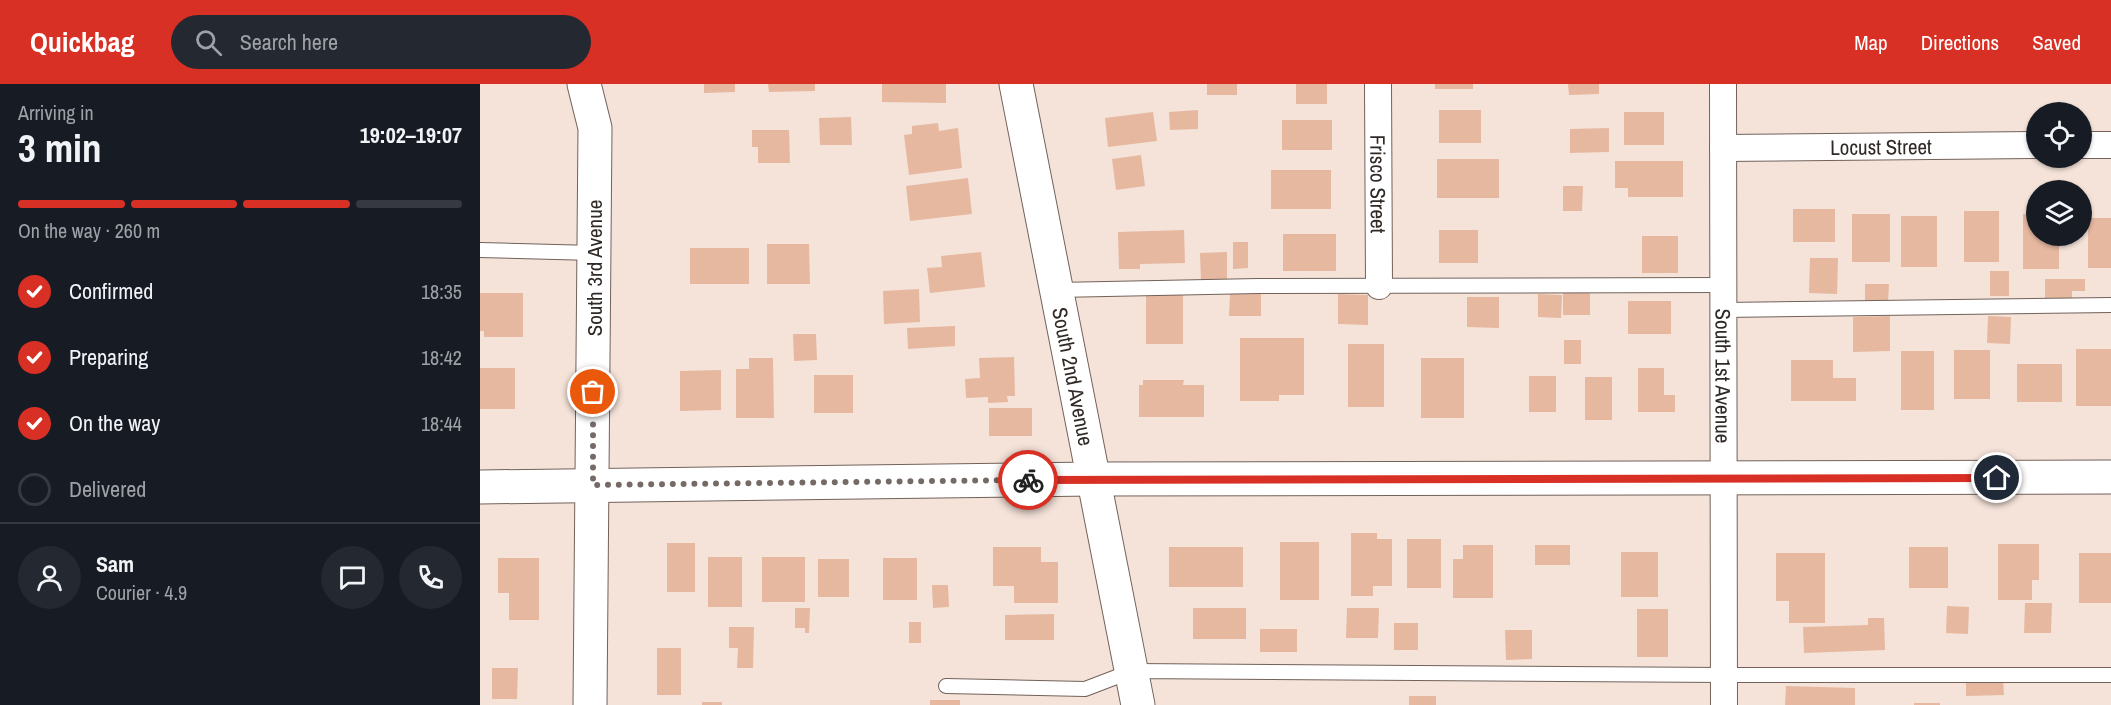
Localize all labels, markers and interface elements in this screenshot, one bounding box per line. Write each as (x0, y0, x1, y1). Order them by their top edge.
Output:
search box (171, 15, 591, 69)
text: Quickbag (30, 23, 135, 61)
icon: search (192, 26, 225, 59)
text: Search here (240, 27, 338, 57)
text: Map (1854, 28, 1888, 57)
text: Directions (1921, 28, 1999, 57)
text: Saved (2032, 28, 2081, 57)
text: Arriving in (18, 99, 94, 126)
map controls (2026, 102, 2092, 246)
button: locate (2026, 102, 2092, 168)
text: 19:02–19:07 (360, 120, 462, 150)
text: 3 min (18, 122, 102, 174)
street label: Locust Street (1830, 132, 1932, 161)
street label: Frisco Street (1364, 135, 1393, 234)
button: layers (2026, 180, 2092, 246)
street label: South 3rd Avenue (580, 200, 609, 336)
text: On the way · 260 m (18, 217, 160, 244)
icon: check (18, 275, 51, 308)
text: Confirmed (69, 276, 153, 306)
text: 18:35 (421, 278, 462, 305)
street label: South 2nd Avenue (1046, 305, 1101, 448)
street label: South 1st Avenue (1709, 309, 1738, 443)
icon: check (18, 341, 51, 374)
text: Preparing (69, 342, 148, 372)
text: 18:42 (421, 344, 462, 371)
pin (567, 366, 618, 417)
icon: bag (576, 375, 609, 408)
icon: check (18, 407, 51, 440)
text: On the way (69, 408, 160, 438)
text: 18:44 (421, 410, 462, 437)
courier (998, 450, 1058, 510)
pin (1971, 452, 2022, 503)
icon: home (1980, 461, 2013, 494)
icon: bike (1012, 464, 1045, 497)
text: Delivered (69, 474, 146, 504)
button: person (18, 546, 81, 609)
button: chat (321, 546, 384, 609)
button: phone (399, 546, 462, 609)
text: Sam (96, 549, 134, 579)
text: Courier · 4.9 (96, 579, 187, 606)

